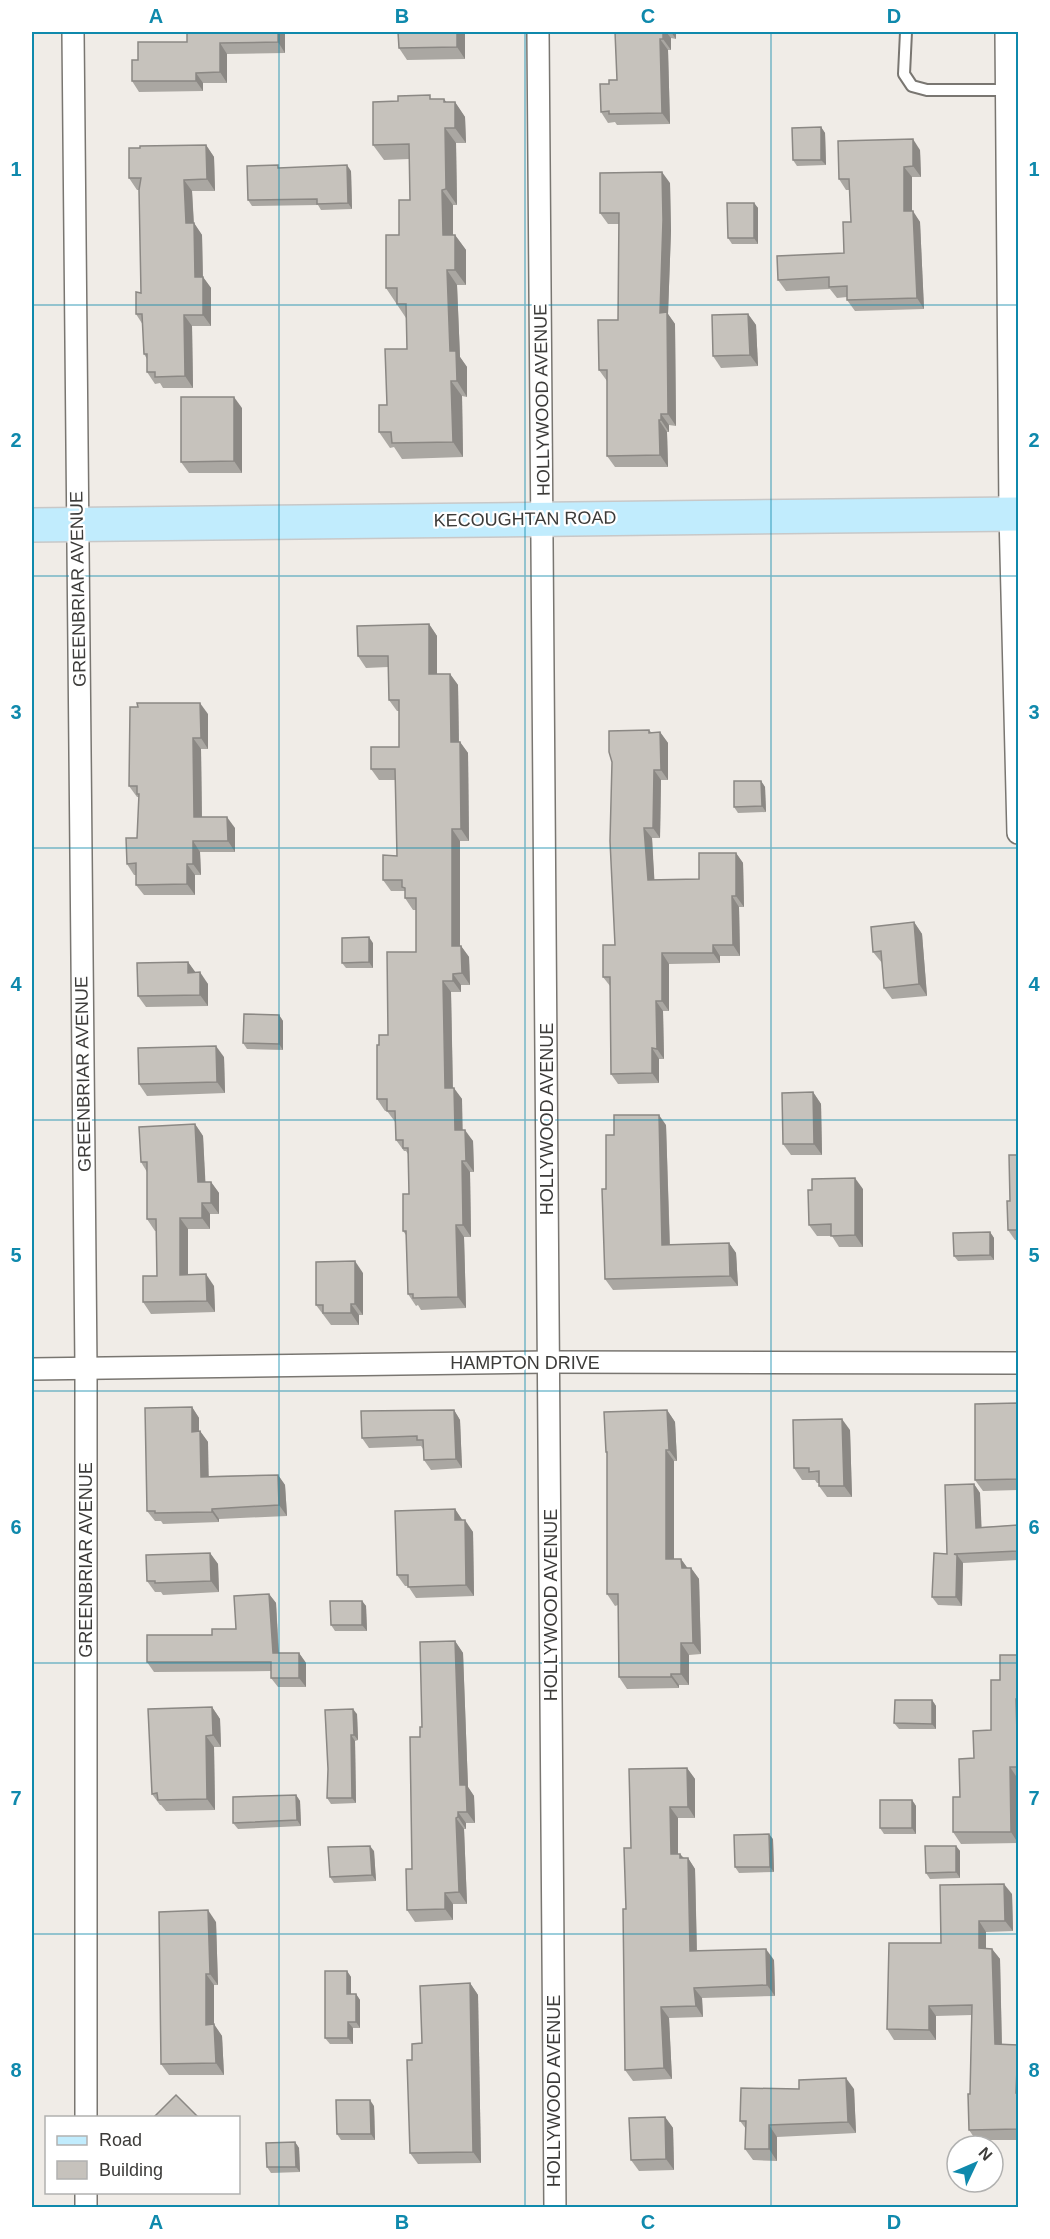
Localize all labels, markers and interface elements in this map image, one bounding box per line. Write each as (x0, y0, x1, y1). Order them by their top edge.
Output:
text: A (149, 5, 163, 27)
text: B (395, 5, 409, 27)
text: C (641, 5, 655, 27)
text: D (887, 5, 901, 27)
text: 1 (10, 158, 22, 180)
text: 1 (1028, 158, 1040, 180)
street label: HOLLYWOOD AVENUE (530, 304, 554, 496)
text: 2 (10, 429, 22, 451)
text: 2 (1028, 429, 1040, 451)
street label: GREENBRIAR AVENUE (66, 491, 90, 687)
street label: KECOUGHTAN ROAD (433, 507, 617, 531)
text: 3 (10, 701, 22, 723)
text: 3 (1028, 701, 1040, 723)
text: 4 (10, 973, 22, 995)
text: 4 (1028, 973, 1040, 995)
street label: GREENBRIAR AVENUE (71, 976, 95, 1172)
street label: HOLLYWOOD AVENUE (537, 1023, 557, 1215)
text: 5 (10, 1244, 22, 1266)
text: 5 (1028, 1244, 1040, 1266)
street label: HAMPTON DRIVE (450, 1353, 600, 1373)
street label: GREENBRIAR AVENUE (76, 1462, 96, 1658)
street label: HOLLYWOOD AVENUE (541, 1509, 561, 1701)
text: 6 (10, 1516, 22, 1538)
text: 6 (1028, 1516, 1040, 1538)
text: 7 (10, 1787, 22, 1809)
text: 7 (1028, 1787, 1040, 1809)
street label: HOLLYWOOD AVENUE (544, 1995, 564, 2187)
text: 8 (10, 2059, 22, 2081)
text: 8 (1028, 2059, 1040, 2081)
legend (45, 2116, 240, 2194)
text: Road (99, 2130, 142, 2150)
north arrow (945, 2134, 1005, 2194)
text: N (975, 2144, 996, 2164)
text: Building (99, 2160, 163, 2180)
text: A (149, 2211, 163, 2233)
text: B (395, 2211, 409, 2233)
text: C (641, 2211, 655, 2233)
text: D (887, 2211, 901, 2233)

